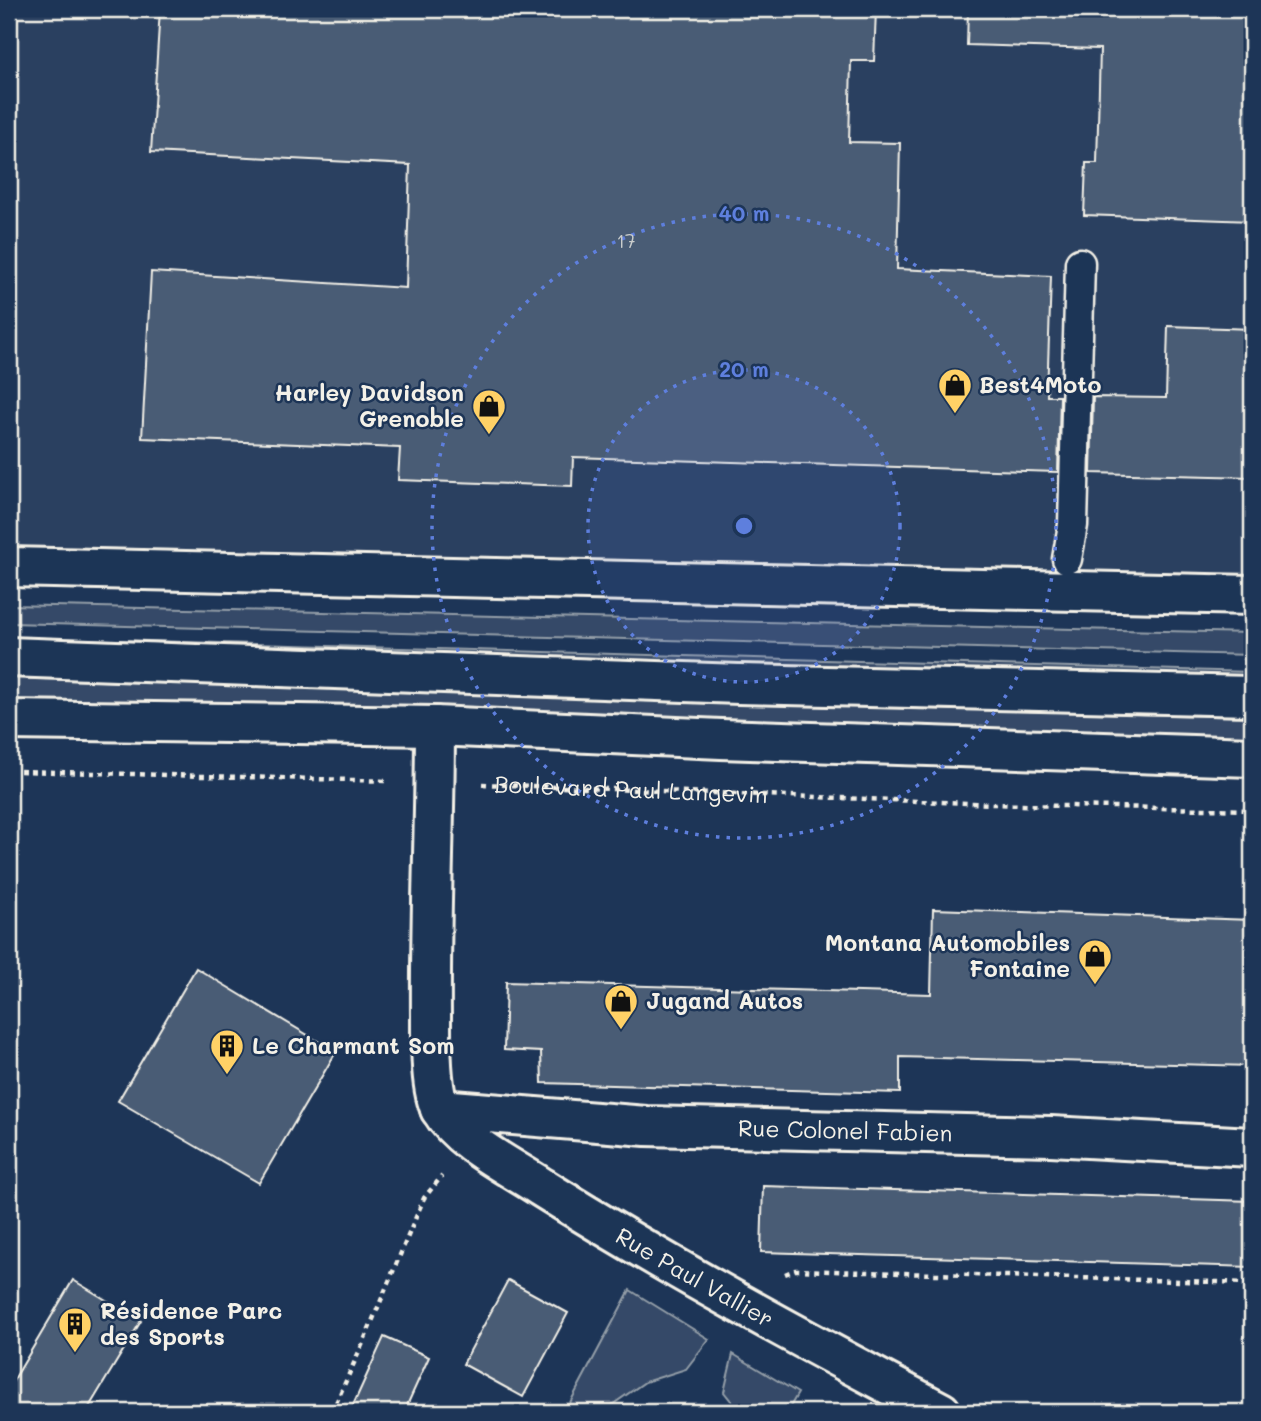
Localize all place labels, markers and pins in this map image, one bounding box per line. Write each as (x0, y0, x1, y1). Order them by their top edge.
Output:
shop icon: Best4Moto (936, 366, 974, 415)
place label: Best4Moto (979, 369, 1101, 399)
place label: Harley Davidson Grenoble (275, 377, 464, 433)
shop icon: Harley Davidson Grenoble (470, 387, 508, 436)
centre of rings (732, 514, 756, 538)
place label: Montana Automobiles Fontaine (825, 927, 1070, 983)
shop icon: Montana Automobiles Fontaine (1076, 937, 1114, 986)
shop icon: Jugand Autos (602, 982, 640, 1031)
place label: Jugand Autos (646, 985, 803, 1015)
building icon: Le Charmant Som (208, 1027, 246, 1076)
place label: Le Charmant Som (252, 1030, 455, 1060)
place label: Résidence Parc des Sports (100, 1295, 282, 1351)
building icon: Résidence Parc des Sports (56, 1305, 94, 1354)

